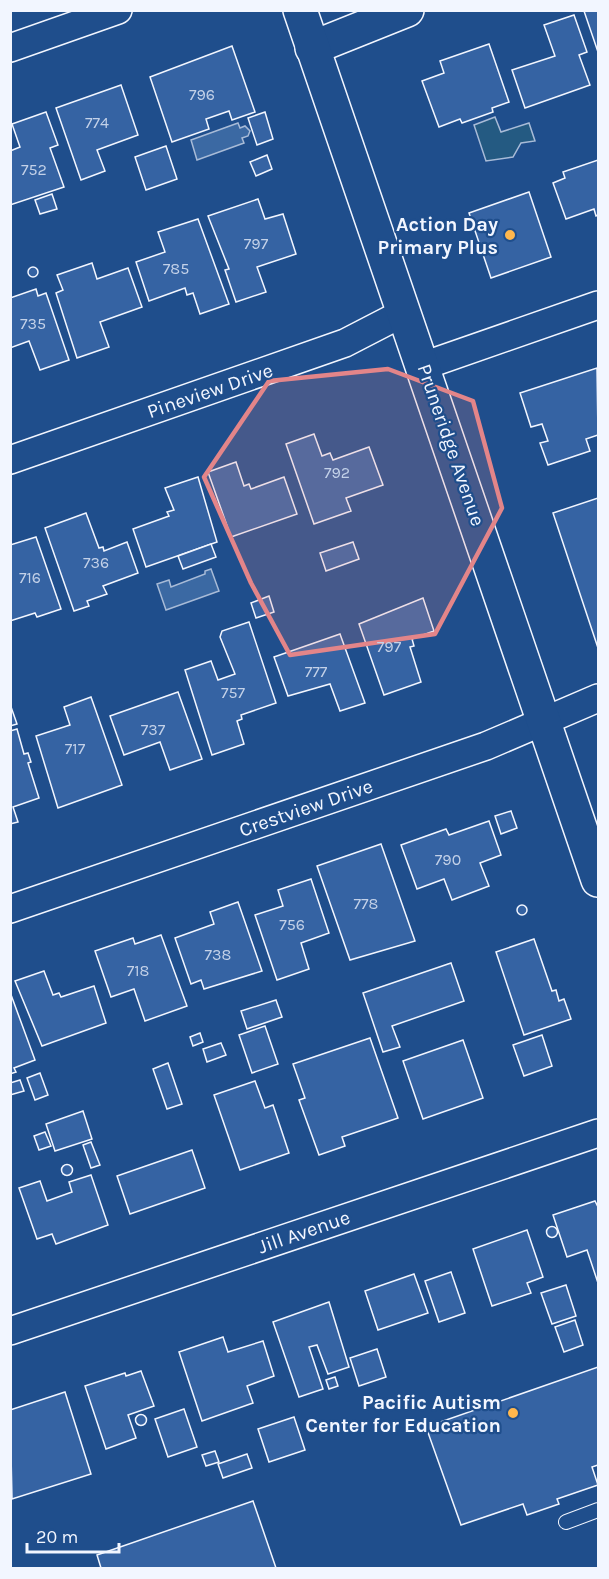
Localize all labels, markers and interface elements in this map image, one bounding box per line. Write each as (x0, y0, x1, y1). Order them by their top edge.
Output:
house number: 796 (189, 85, 215, 104)
house number: 774 (85, 113, 109, 132)
house number: 752 (21, 160, 47, 179)
place label: Action Day Primary Plus (378, 213, 498, 259)
marker: Action Day Primary Plus (503, 228, 517, 242)
house number: 797 (244, 234, 269, 253)
house number: 785 (163, 259, 189, 278)
house number: 735 (20, 314, 46, 333)
street label: Pineview Drive (144, 359, 276, 423)
street label: Pruneridge Avenue (412, 361, 490, 529)
house number: 792 (324, 463, 350, 482)
house number: 736 (83, 553, 109, 572)
house number: 716 (19, 568, 41, 587)
house number: 797 (377, 637, 402, 656)
house number: 777 (305, 662, 328, 681)
house number: 757 (221, 683, 246, 702)
house number: 737 (141, 720, 166, 739)
house number: 717 (65, 739, 86, 758)
street label: Crestview Drive (236, 774, 376, 842)
house number: 790 (435, 850, 461, 869)
house number: 778 (354, 894, 378, 913)
house number: 756 (279, 915, 305, 934)
house number: 738 (205, 945, 231, 964)
house number: 718 (127, 961, 149, 980)
street label: Jill Avenue (255, 1206, 353, 1258)
place label: Pacific Autism Center for Education (305, 1391, 501, 1437)
marker: Pacific Autism Center for Education (506, 1406, 520, 1420)
scale bar (27, 1516, 118, 1554)
text: 20 m (36, 1526, 78, 1548)

